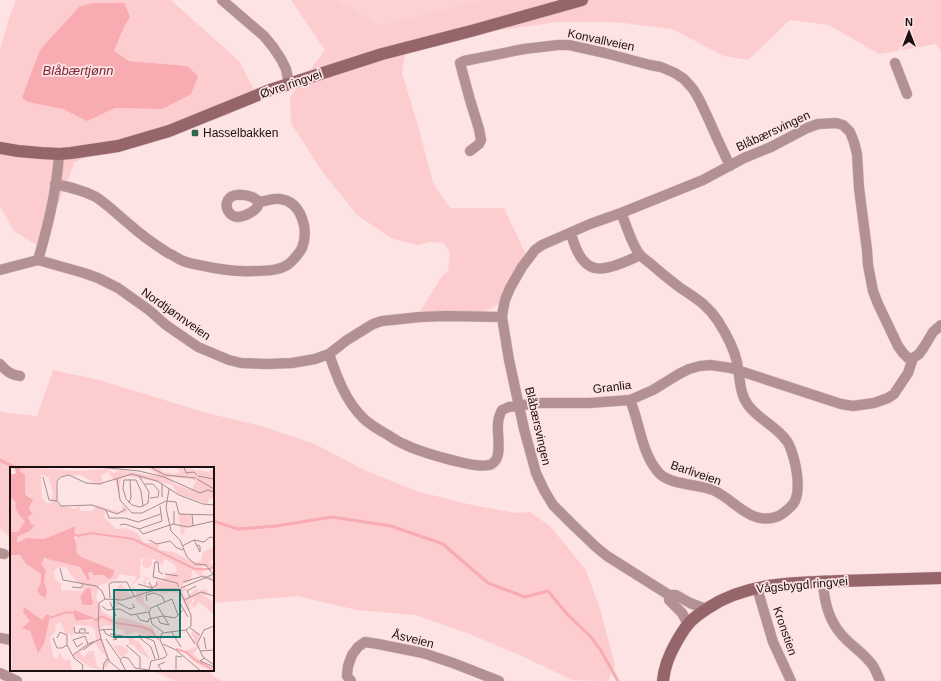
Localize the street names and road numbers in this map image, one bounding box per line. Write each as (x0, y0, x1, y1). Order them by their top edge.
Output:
street label: Konvallveien (566, 26, 636, 54)
street label: Øvre ringvei (258, 67, 324, 101)
street label: Blåbærsvingen (734, 108, 812, 154)
street label: Nordtjønnveien (139, 285, 213, 343)
street label: Granlia (592, 378, 632, 396)
street label: Blåbærsvingen (522, 385, 554, 467)
street label: Barliveien (669, 458, 723, 488)
street label: Vågsbygd ringvei (756, 574, 848, 596)
street label: Kronstien (770, 605, 800, 657)
street label: Åsveien (391, 626, 436, 651)

